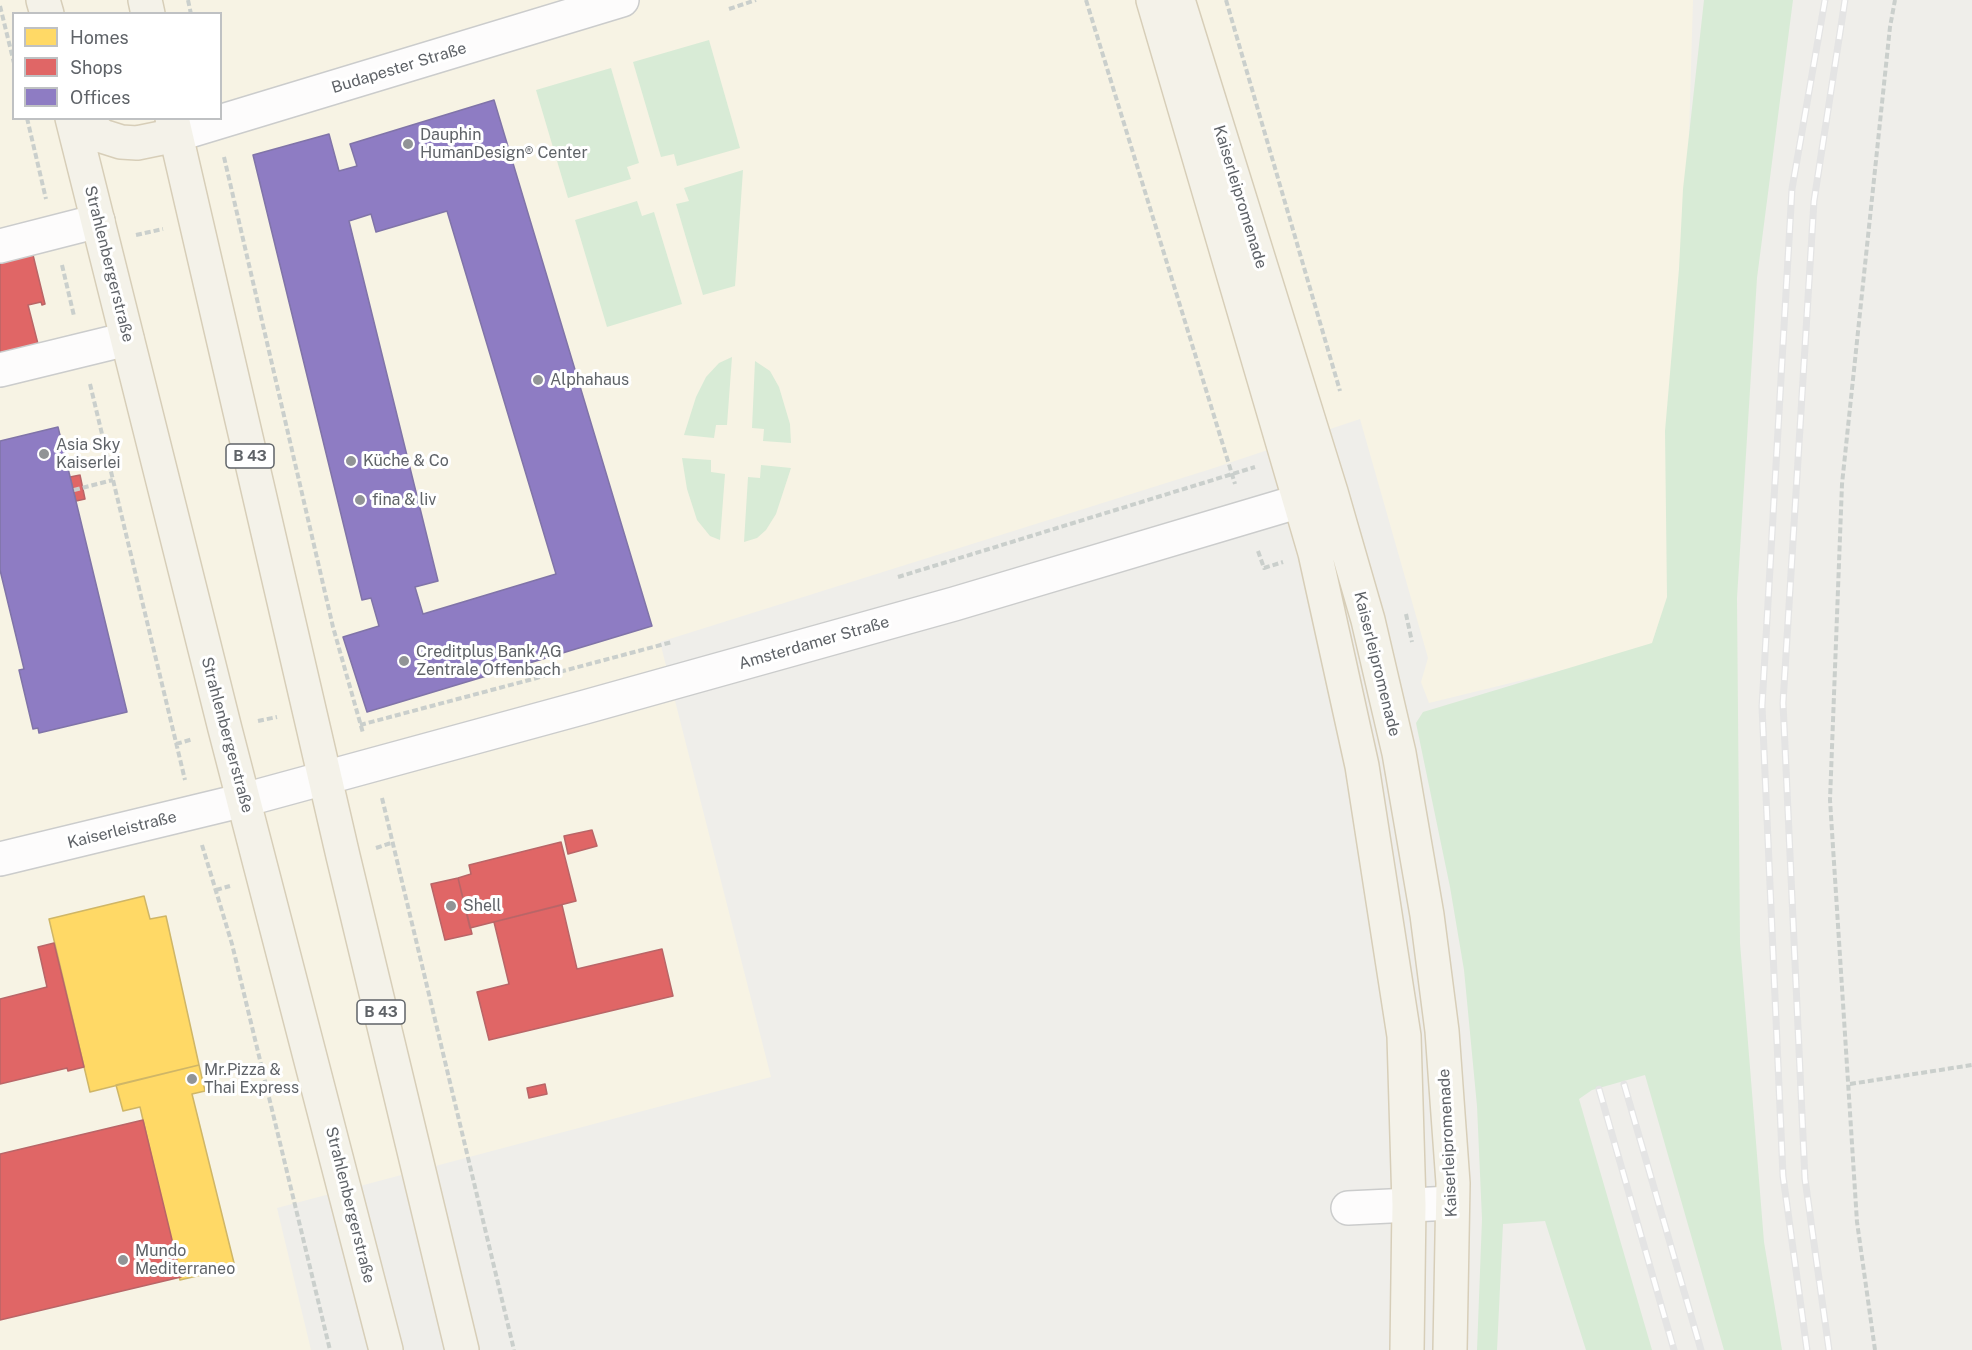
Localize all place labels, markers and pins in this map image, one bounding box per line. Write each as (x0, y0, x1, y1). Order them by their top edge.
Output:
place label: Dauphin HumanDesign® Center (420, 125, 588, 163)
marker: Dauphin HumanDesign® Center (401, 137, 415, 151)
place label: Alphahaus (550, 370, 629, 390)
marker: Alphahaus (531, 373, 545, 387)
place label: Asia Sky Kaiserlei (56, 435, 120, 473)
marker: Asia Sky Kaiserlei (37, 447, 51, 461)
place label: Küche & Co (363, 451, 449, 471)
marker: Küche & Co (344, 454, 358, 468)
place label: fina & liv (372, 490, 436, 510)
marker: fina & liv (353, 493, 367, 507)
place label: Creditplus Bank AG Zentrale Offenbach (416, 642, 562, 680)
marker: Creditplus Bank AG Zentrale Offenbach (397, 654, 411, 668)
place label: Shell (463, 896, 501, 916)
marker: Shell (444, 899, 458, 913)
place label: Mr.Pizza & Thai Express (204, 1060, 299, 1098)
marker: Mr.Pizza & Thai Express (185, 1072, 199, 1086)
place label: Mundo Mediterraneo (135, 1241, 235, 1279)
marker: Mundo Mediterraneo (116, 1253, 130, 1267)

